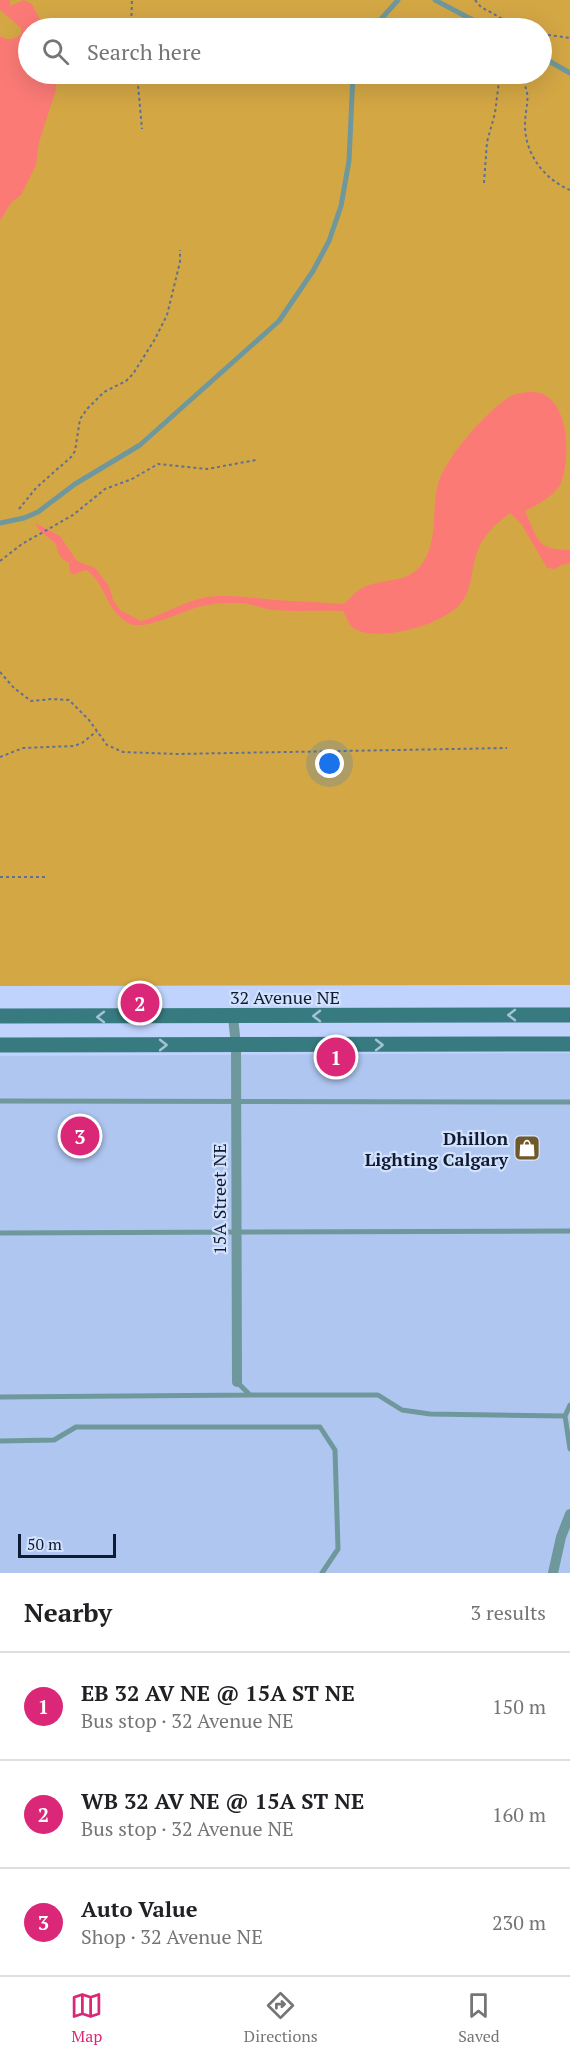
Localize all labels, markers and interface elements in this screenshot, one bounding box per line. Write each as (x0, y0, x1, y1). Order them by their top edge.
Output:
search box (18, 18, 552, 84)
icon: search (39, 35, 72, 68)
text: Search here (87, 37, 201, 66)
your location (315, 749, 344, 778)
pin: 2 (120, 980, 160, 1026)
street label: 32 Avenue NE (230, 985, 340, 1009)
one-way arrow (507, 1009, 516, 1021)
one-way arrow (96, 1010, 105, 1023)
one-way arrow (312, 1010, 321, 1022)
pin: 1 (316, 1034, 356, 1080)
one-way arrow (159, 1039, 168, 1051)
one-way arrow (375, 1039, 384, 1051)
pin: 3 (60, 1114, 100, 1158)
place label: Dhillon Lighting Calgary (365, 1126, 508, 1171)
shop icon: Dhillon Lighting Calgary (512, 1133, 542, 1163)
street label: 15A Street NE (207, 1143, 231, 1255)
scale bar (18, 1531, 116, 1558)
text: 50 m (27, 1533, 62, 1555)
text: Nearby (24, 1595, 112, 1629)
text: 3 results (471, 1599, 546, 1626)
text: EB 32 AV NE @ 15A ST NE (81, 1678, 355, 1707)
text: 1 (38, 1693, 49, 1720)
text: 150 m (492, 1693, 546, 1720)
text: Bus stop · 32 Avenue NE (81, 1707, 294, 1734)
text: WB 32 AV NE @ 15A ST NE (81, 1786, 364, 1815)
text: 2 (38, 1801, 49, 1828)
text: 160 m (492, 1801, 546, 1828)
text: Bus stop · 32 Avenue NE (81, 1815, 294, 1842)
text: Auto Value (81, 1894, 197, 1923)
text: 3 (38, 1909, 49, 1936)
text: 230 m (492, 1909, 546, 1936)
text: Shop · 32 Avenue NE (81, 1923, 263, 1950)
tab: Map (70, 1989, 103, 2047)
tab: Directions (244, 1989, 318, 2047)
tab: Saved (458, 1989, 500, 2047)

